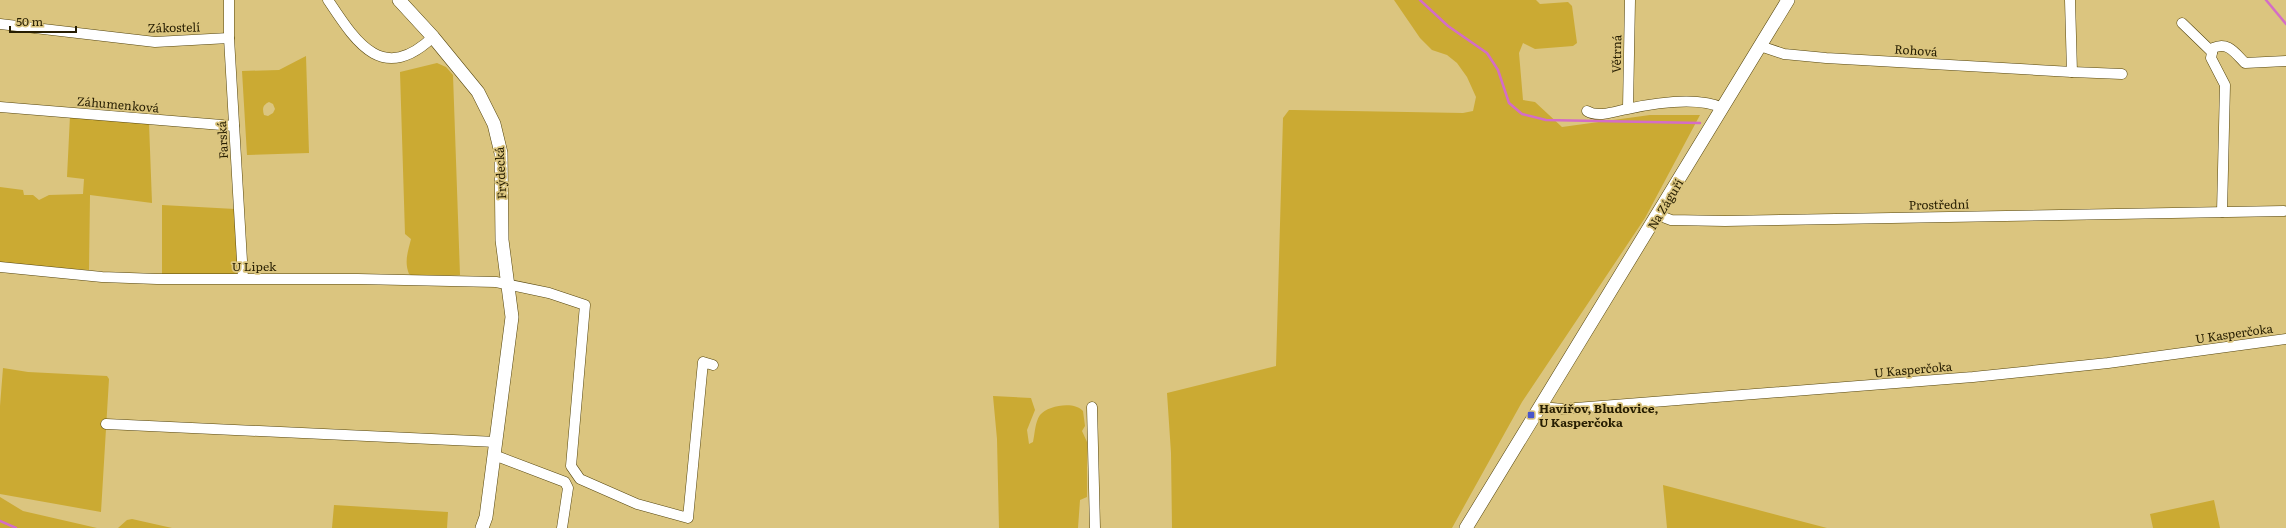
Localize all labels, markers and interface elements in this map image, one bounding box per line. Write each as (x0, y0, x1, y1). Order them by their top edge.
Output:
scale bar (10, 8, 76, 34)
text: 50 m (16, 12, 43, 30)
street label: Zákostelí (148, 18, 200, 36)
street label: Větrná (1607, 34, 1625, 73)
street label: Rohová (1894, 40, 1939, 61)
street label: Záhumenková (76, 91, 160, 117)
street label: Farská (212, 120, 232, 160)
street label: Frýdecká (490, 146, 510, 200)
street label: Na Záguří (1643, 175, 1687, 233)
street label: Prostřední (1909, 194, 1969, 214)
street label: U Lipek (232, 257, 277, 275)
street label: U Kasperčoka (2194, 319, 2275, 347)
street label: U Kasperčoka (1873, 357, 1953, 381)
place label: Havířov, Bludovice, U Kasperčoka (1539, 399, 1659, 431)
marker: Havířov, Bludovice, U Kasperčoka (1526, 410, 1536, 420)

